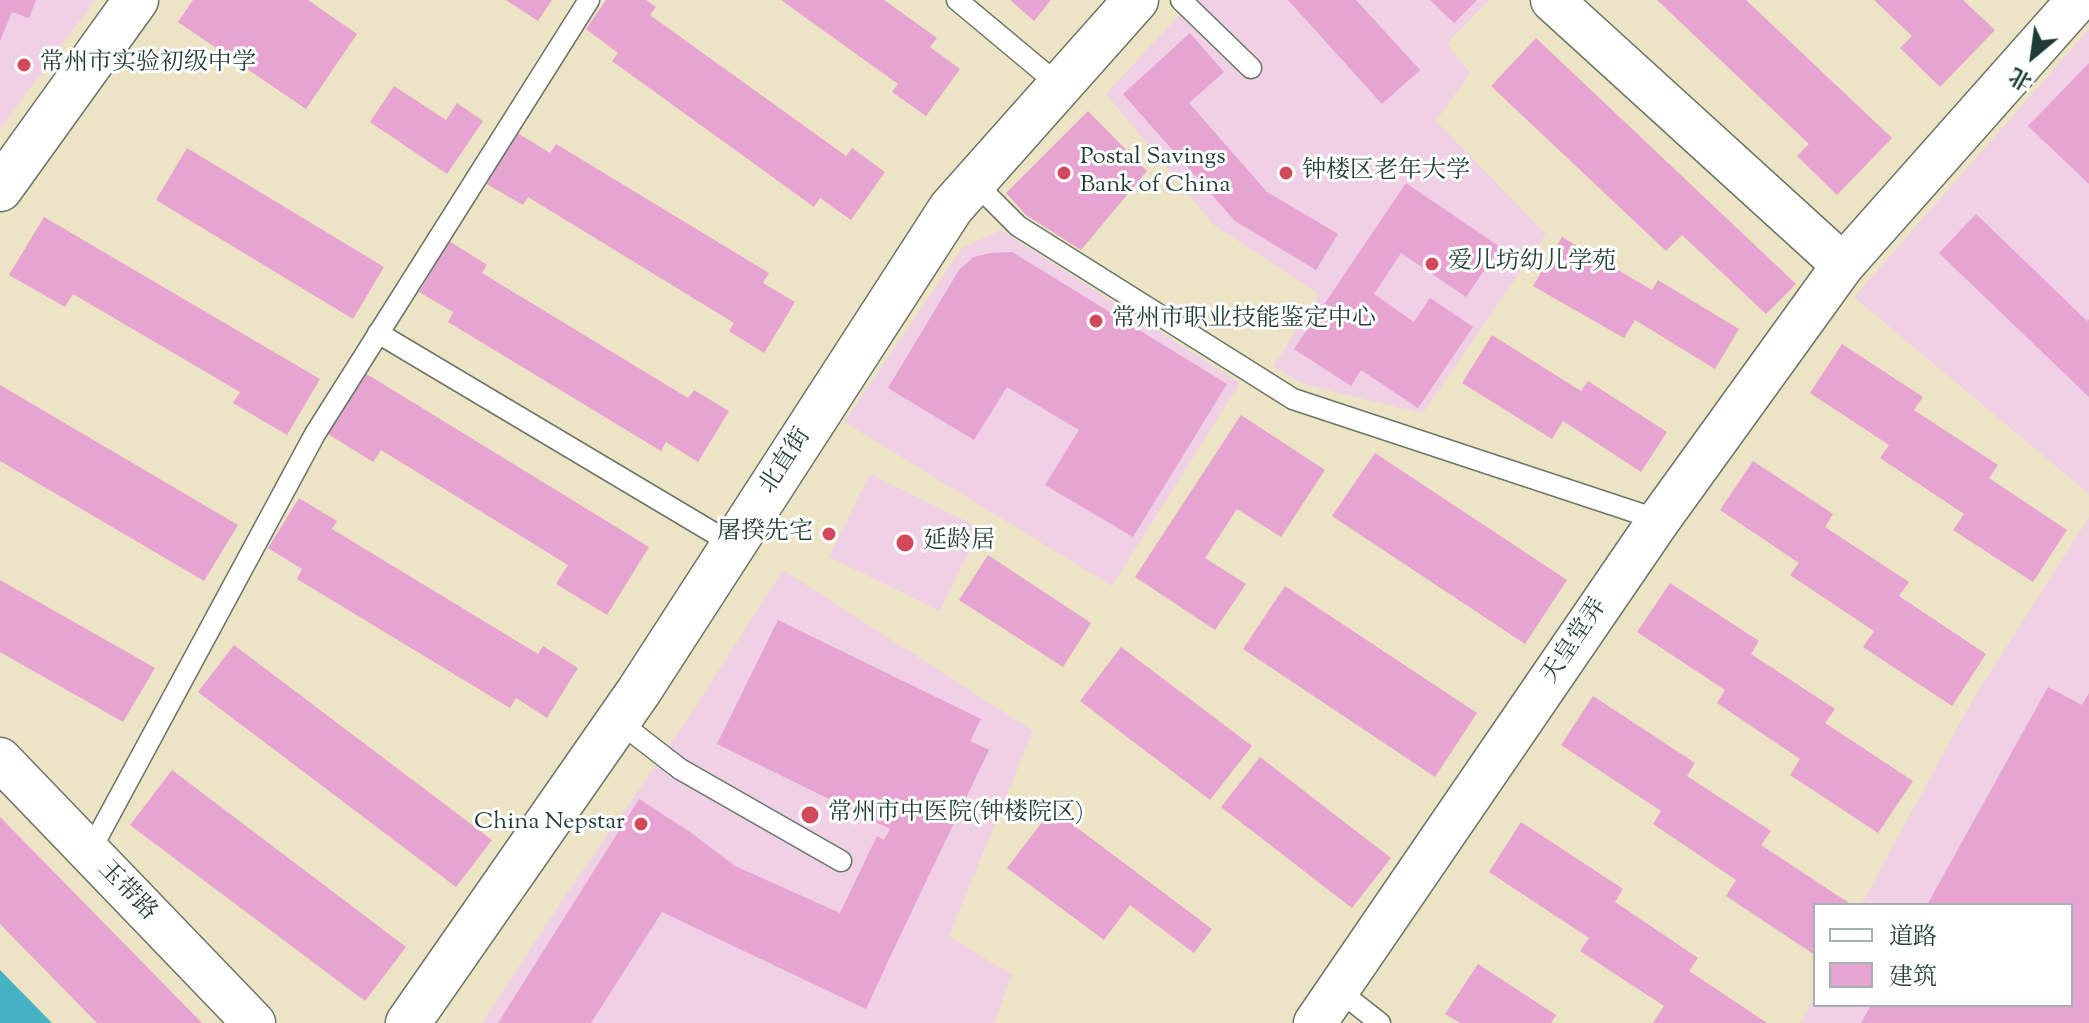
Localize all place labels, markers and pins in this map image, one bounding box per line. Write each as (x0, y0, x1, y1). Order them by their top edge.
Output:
place label: 常州市实验初级中学 (40, 51, 256, 79)
marker: 常州市实验初级中学 (15, 56, 33, 74)
place label: Postal Savings Bank of China (1080, 145, 1231, 201)
place label: 钟楼区老年大学 (1302, 159, 1470, 187)
marker: Postal Savings Bank of China (1055, 164, 1073, 182)
marker: 钟楼区老年大学 (1277, 164, 1295, 182)
place label: 爱儿坊幼儿学苑 (1448, 250, 1616, 278)
marker: 爱儿坊幼儿学苑 (1423, 255, 1441, 273)
place label: 常州市职业技能鉴定中心 (1112, 307, 1376, 335)
marker: 常州市职业技能鉴定中心 (1087, 312, 1105, 330)
place label: 屠揆先宅 (717, 520, 813, 548)
marker: 屠揆先宅 (820, 525, 838, 543)
place label: 延龄居 (923, 529, 995, 557)
marker: 延龄居 (894, 532, 916, 554)
place label: 常州市中医院(钟楼院区) (828, 801, 1084, 829)
marker: 常州市中医院(钟楼院区) (799, 804, 821, 826)
place label: China Nepstar (474, 810, 625, 838)
marker: China Nepstar (632, 815, 650, 833)

